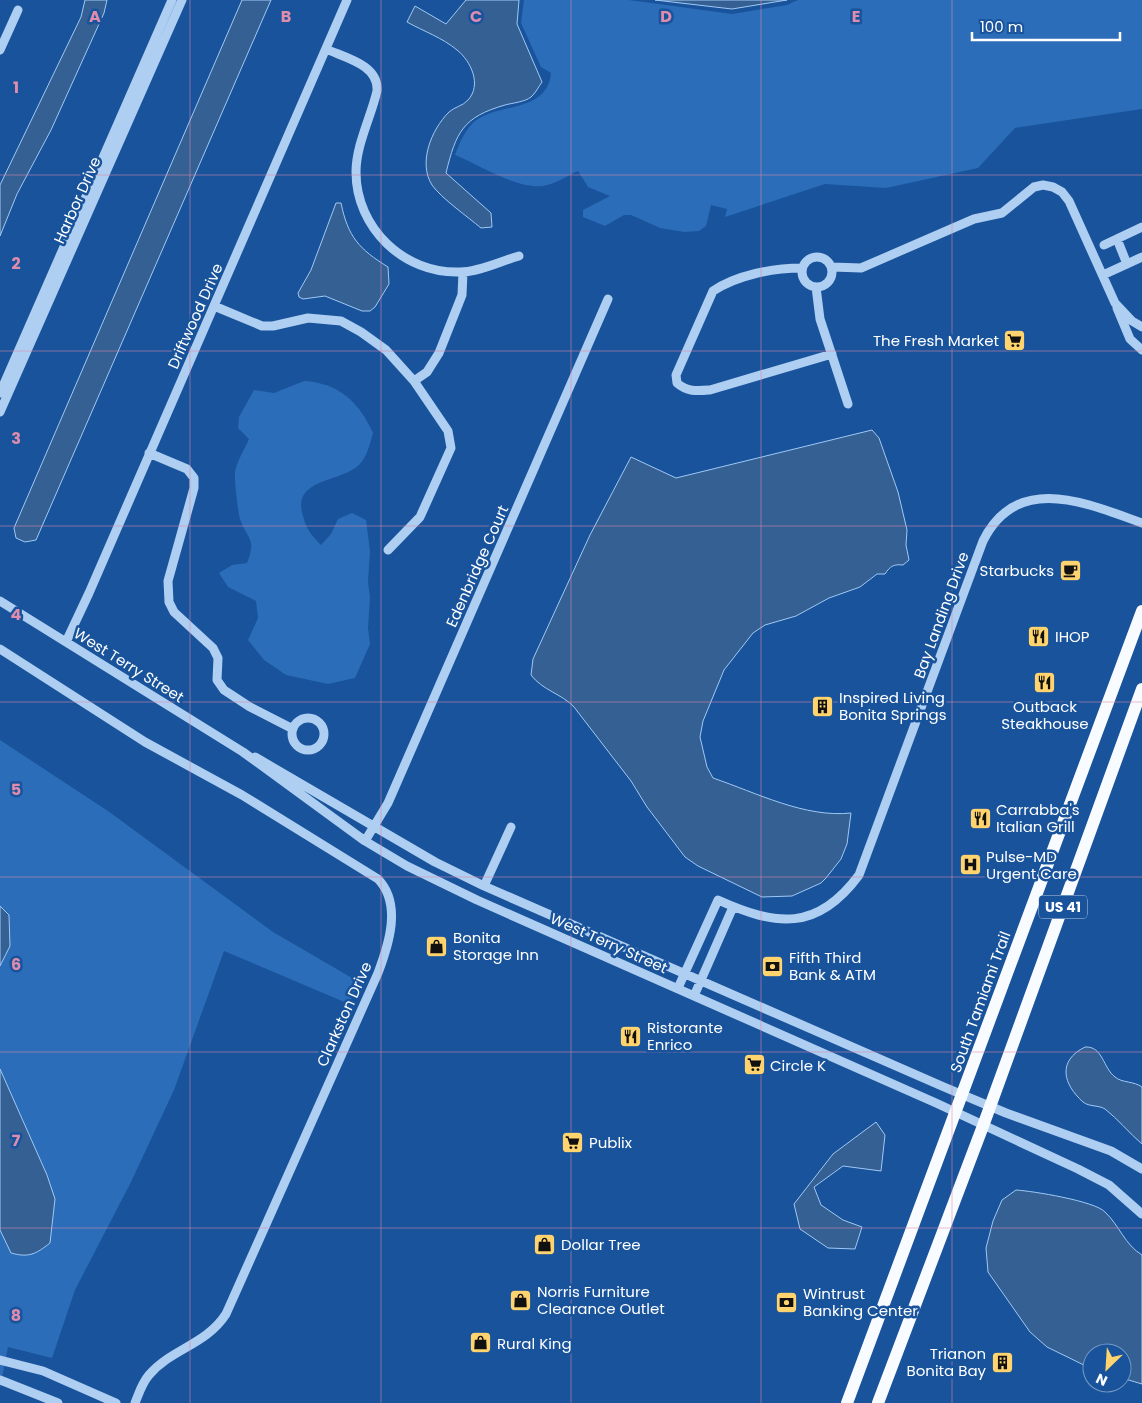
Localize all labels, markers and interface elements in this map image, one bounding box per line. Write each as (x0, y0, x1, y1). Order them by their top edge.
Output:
text: A (89, 5, 101, 28)
text: B (281, 5, 291, 28)
text: C (470, 5, 482, 28)
text: D (660, 5, 672, 28)
text: E (852, 5, 860, 28)
scale bar (972, 10, 1120, 42)
text: 100 m (980, 16, 1023, 37)
text: 1 (13, 76, 19, 99)
street label: Harbor Drive (48, 153, 106, 247)
text: 2 (11, 252, 21, 275)
street label: Driftwood Drive (162, 260, 228, 372)
supermarket icon: The Fresh Market (1003, 328, 1027, 352)
place label: The Fresh Market (873, 330, 999, 351)
text: 3 (11, 427, 21, 450)
street label: Edenbridge Court (441, 502, 513, 630)
street label: Bay Landing Drive (908, 549, 974, 681)
cafe icon: Starbucks (1058, 558, 1082, 582)
place label: Starbucks (980, 560, 1054, 581)
text: 4 (11, 603, 22, 626)
street label: West Terry Street (70, 623, 188, 707)
restaurant icon: IHOP (1027, 624, 1051, 648)
place label: IHOP (1055, 626, 1090, 647)
restaurant icon: Outback Steakhouse (1033, 671, 1057, 695)
place label: Inspired Living Bonita Springs (839, 687, 947, 725)
building icon: Inspired Living Bonita Springs (811, 694, 835, 718)
place label: Outback Steakhouse (1001, 696, 1089, 734)
text: 5 (11, 778, 21, 801)
place label: Carrabba's Italian Grill (996, 799, 1080, 837)
restaurant icon: Carrabba's Italian Grill (968, 806, 992, 830)
place label: Pulse-MD Urgent Care (986, 846, 1077, 884)
hospital icon: Pulse-MD Urgent Care (958, 853, 982, 877)
road number: US 41 (1039, 896, 1087, 919)
street label: West Terry Street (547, 908, 671, 978)
place label: Bonita Storage Inn (453, 927, 539, 965)
street label: South Tamiami Trail (945, 928, 1015, 1076)
shop icon: Bonita Storage Inn (425, 934, 449, 958)
place label: Fifth Third Bank & ATM (789, 947, 876, 985)
text: 6 (11, 953, 21, 976)
bank icon: Fifth Third Bank & ATM (761, 954, 785, 978)
street label: Clarkston Drive (311, 958, 377, 1070)
place label: Ristorante Enrico (647, 1017, 723, 1055)
restaurant icon: Ristorante Enrico (619, 1024, 643, 1048)
supermarket icon: Circle K (742, 1053, 766, 1077)
place label: Circle K (770, 1055, 826, 1076)
text: 7 (12, 1129, 21, 1152)
supermarket icon: Publix (561, 1130, 585, 1154)
place label: Publix (589, 1132, 632, 1153)
shop icon: Dollar Tree (533, 1232, 557, 1256)
place label: Dollar Tree (561, 1234, 641, 1255)
place label: Norris Furniture Clearance Outlet (537, 1281, 665, 1319)
place label: Wintrust Banking Center (803, 1283, 918, 1321)
shop icon: Norris Furniture Clearance Outlet (509, 1288, 533, 1312)
bank icon: Wintrust Banking Center (775, 1290, 799, 1314)
text: 8 (11, 1304, 21, 1327)
shop icon: Rural King (469, 1331, 493, 1355)
place label: Rural King (497, 1333, 572, 1354)
place label: Trianon Bonita Bay (907, 1343, 987, 1381)
north arrow (1082, 1343, 1132, 1393)
building icon: Trianon Bonita Bay (990, 1350, 1014, 1374)
text: N (1093, 1368, 1111, 1391)

